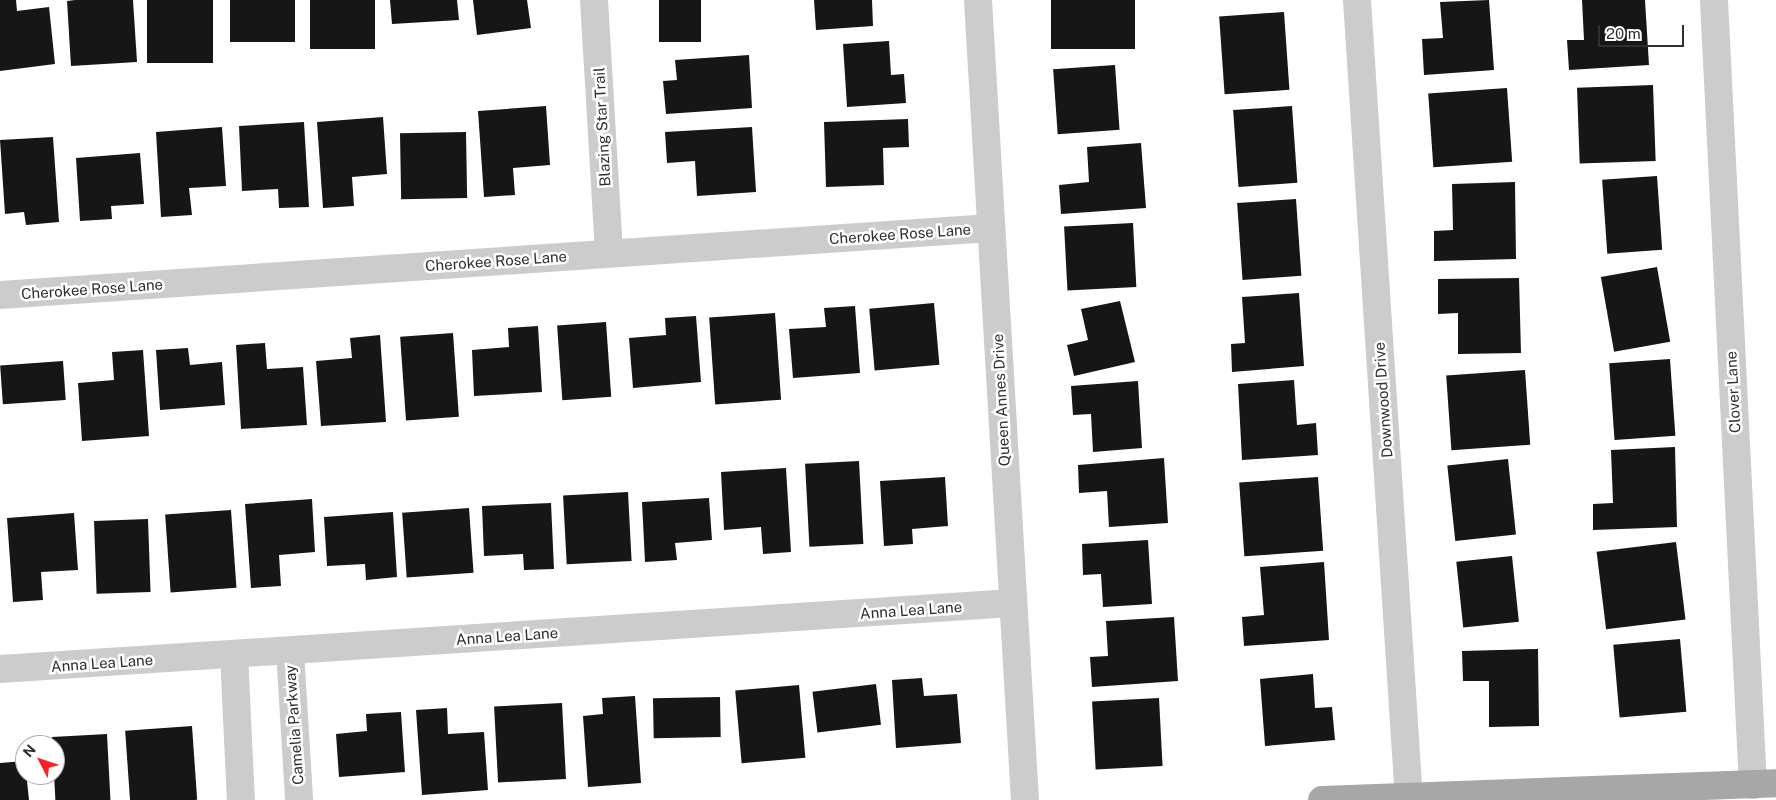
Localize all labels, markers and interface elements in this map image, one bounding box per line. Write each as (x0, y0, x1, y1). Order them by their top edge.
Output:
scale bar (1601, 15, 1687, 47)
text: 20 m (1606, 25, 1641, 42)
street label: Blazing Star Trail (590, 67, 614, 187)
street label: Cherokee Rose Lane (828, 220, 972, 248)
street label: Cherokee Rose Lane (424, 247, 568, 275)
street label: Cherokee Rose Lane (20, 275, 164, 303)
street label: Queen Annes Drive (989, 333, 1013, 467)
street label: Downwood Drive (1370, 342, 1396, 458)
street label: Clover Lane (1722, 351, 1744, 433)
street label: Anna Lea Lane (859, 597, 963, 623)
street label: Anna Lea Lane (455, 623, 559, 649)
street label: Anna Lea Lane (50, 650, 154, 676)
street label: Camelia Parkway (281, 665, 307, 785)
north arrow (15, 735, 65, 785)
text: N (20, 741, 39, 760)

